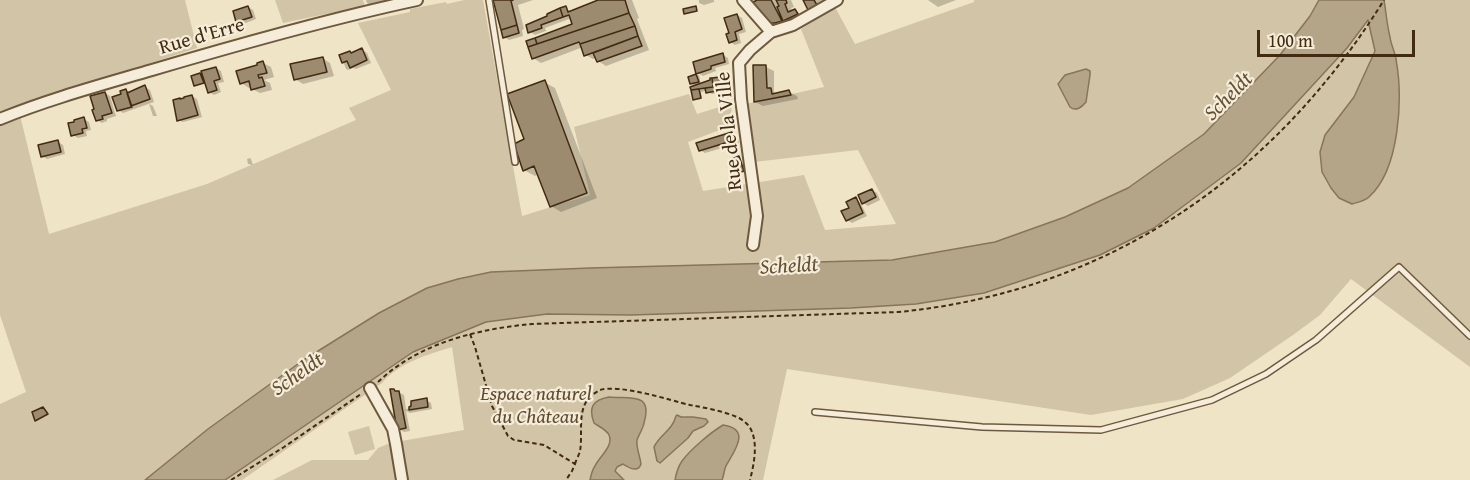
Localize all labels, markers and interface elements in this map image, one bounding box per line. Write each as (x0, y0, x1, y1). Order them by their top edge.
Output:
street label: Rue d'Erre (157, 13, 247, 61)
scale bar (1260, 18, 1418, 56)
text: 100 m (1268, 27, 1313, 54)
water label: Scheldt (1199, 67, 1259, 127)
street label: Rue de la Ville (712, 70, 748, 192)
water label: Scheldt (759, 253, 819, 281)
water label: Scheldt (267, 348, 329, 402)
park label: Espace naturel du Château (480, 383, 592, 430)

